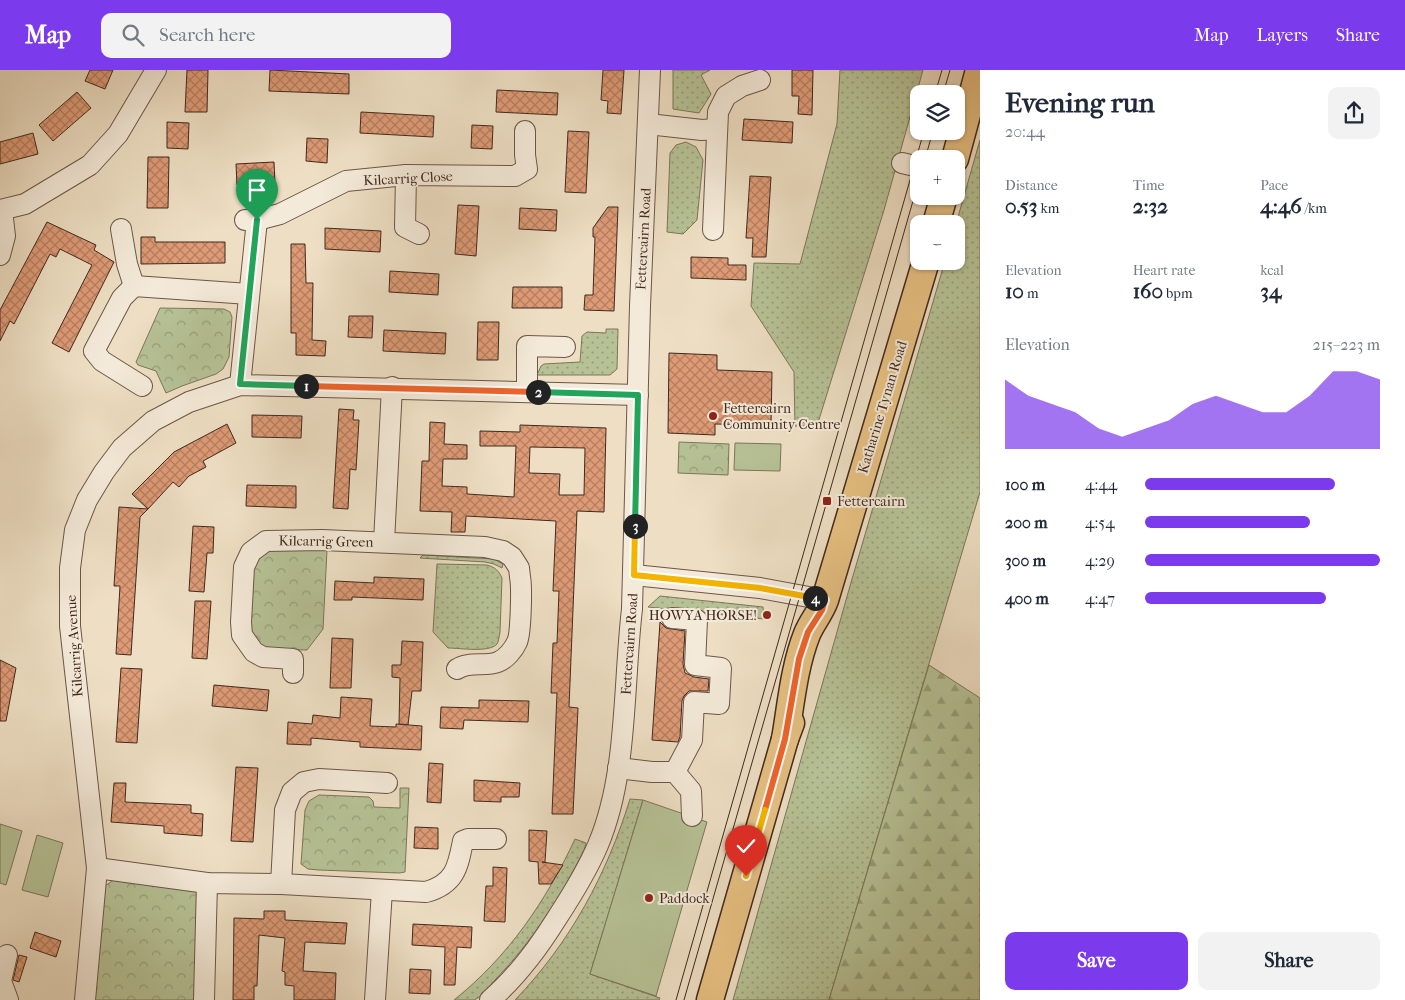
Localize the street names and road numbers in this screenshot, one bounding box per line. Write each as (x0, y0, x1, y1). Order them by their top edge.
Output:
street label: Kilcarrig Close (363, 168, 453, 189)
street label: Fettercairn Road (632, 187, 655, 291)
street label: Katharine Tynan Road (854, 338, 911, 475)
street label: Kilcarrig Green (278, 532, 374, 551)
street label: Fettercairn Road (617, 592, 642, 696)
street label: Kilcarrig Avenue (62, 594, 87, 698)

